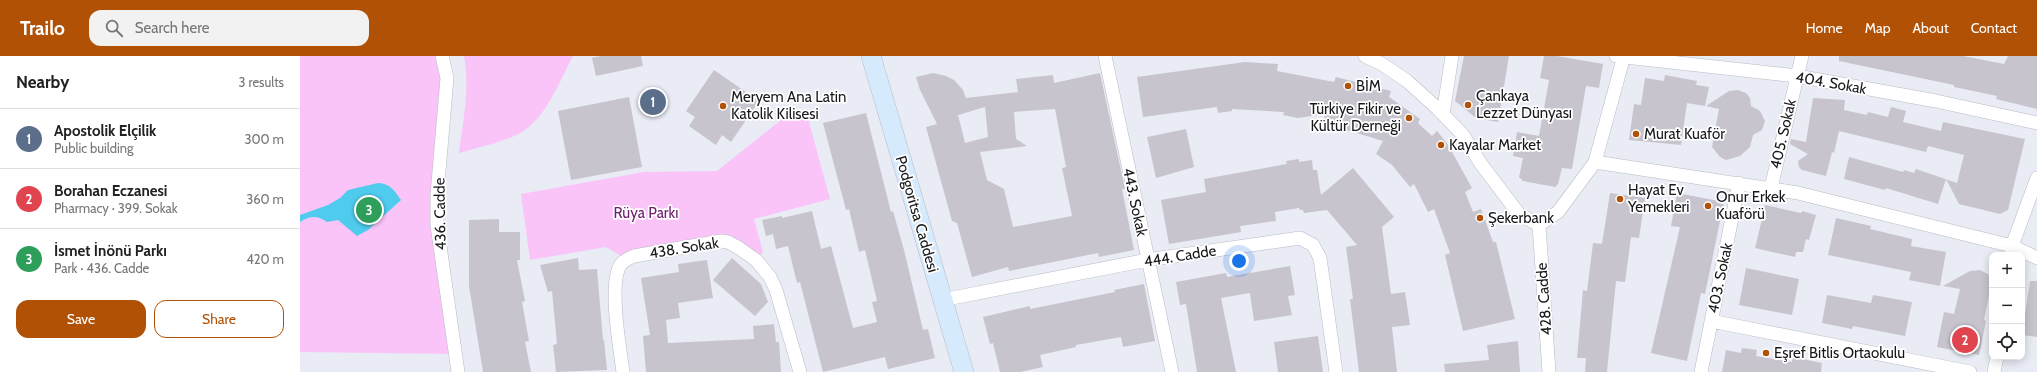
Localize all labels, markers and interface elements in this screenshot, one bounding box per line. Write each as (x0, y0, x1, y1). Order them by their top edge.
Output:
search box (89, 10, 369, 46)
text: Trailo (20, 17, 65, 40)
icon: search (103, 17, 125, 39)
text: Search here (135, 19, 209, 37)
text: Home (1806, 19, 1843, 37)
text: Map (1865, 19, 1890, 37)
text: About (1912, 19, 1949, 37)
text: Contact (1971, 19, 2017, 37)
street label: 404. Sokak (1794, 68, 1868, 98)
text: Nearby (16, 72, 69, 92)
text: 3 results (238, 74, 284, 90)
place label: BİM (1356, 76, 1381, 95)
marker: BİM (1343, 81, 1353, 91)
pin: 1 (640, 87, 666, 117)
place label: Çankaya Lezzet Dünyası (1476, 87, 1572, 122)
place label: Meryem Ana Latin Katolik Kilisesi (731, 88, 846, 123)
street label: 405. Sokak (1766, 97, 1800, 171)
place label: Türkiye Fikir ve Kültür Derneği (1309, 100, 1401, 135)
marker: Çankaya Lezzet Dünyası (1463, 100, 1473, 110)
marker: Meryem Ana Latin Katolik Kilisesi (718, 101, 728, 111)
marker: Türkiye Fikir ve Kültür Derneği (1404, 113, 1414, 123)
text: Apostolik Elçilik (54, 122, 156, 140)
place label: Murat Kuaför (1644, 125, 1725, 143)
marker: Murat Kuaför (1631, 129, 1641, 139)
text: 1 (27, 131, 31, 147)
text: 300 m (244, 131, 284, 147)
place label: Kayalar Market (1449, 136, 1541, 154)
text: Public building (54, 140, 134, 156)
marker: Kayalar Market (1436, 140, 1446, 150)
street label: Podgoritsa Caddesi (892, 154, 942, 274)
street label: 443. Sokak (1119, 166, 1151, 238)
street label: 436. Cadde (430, 177, 450, 250)
place label: Hayat Ev Yemekleri (1627, 181, 1690, 216)
text: Borahan Eczanesi (54, 182, 167, 200)
place label: Onur Erkek Kuaförü (1716, 188, 1786, 223)
text: 2 (26, 191, 32, 207)
text: 360 m (246, 191, 284, 207)
marker: Hayat Ev Yemekleri (1615, 194, 1625, 204)
pin: 3 (356, 195, 382, 225)
text: Pharmacy · 399. Sokak (54, 200, 178, 216)
marker: Onur Erkek Kuaförü (1703, 201, 1713, 211)
park label: Rüya Parkı (614, 204, 679, 222)
place label: Şekerbank (1488, 209, 1554, 227)
marker: Şekerbank (1475, 213, 1485, 223)
street label: 438. Sokak (648, 234, 720, 262)
street label: 444. Cadde (1143, 241, 1218, 271)
street label: 403. Sokak (1704, 241, 1736, 315)
text: İsmet İnönü Parkı (54, 242, 167, 260)
text: 3 (25, 251, 33, 267)
text: 420 m (246, 251, 284, 267)
your location (1229, 251, 1249, 271)
map controls (1989, 252, 2025, 360)
button: + (1989, 252, 2025, 288)
text: Park · 436. Cadde (54, 260, 149, 276)
street label: 428. Cadde (1532, 262, 1556, 336)
button: − (1989, 288, 2025, 324)
button: Save (16, 300, 146, 338)
button: Share (154, 300, 284, 338)
button: locate (1989, 324, 2025, 360)
pin: 2 (1952, 325, 1978, 355)
place label: Eşref Bitlis Ortaokulu (1774, 344, 1905, 362)
marker: Eşref Bitlis Ortaokulu (1761, 348, 1771, 358)

